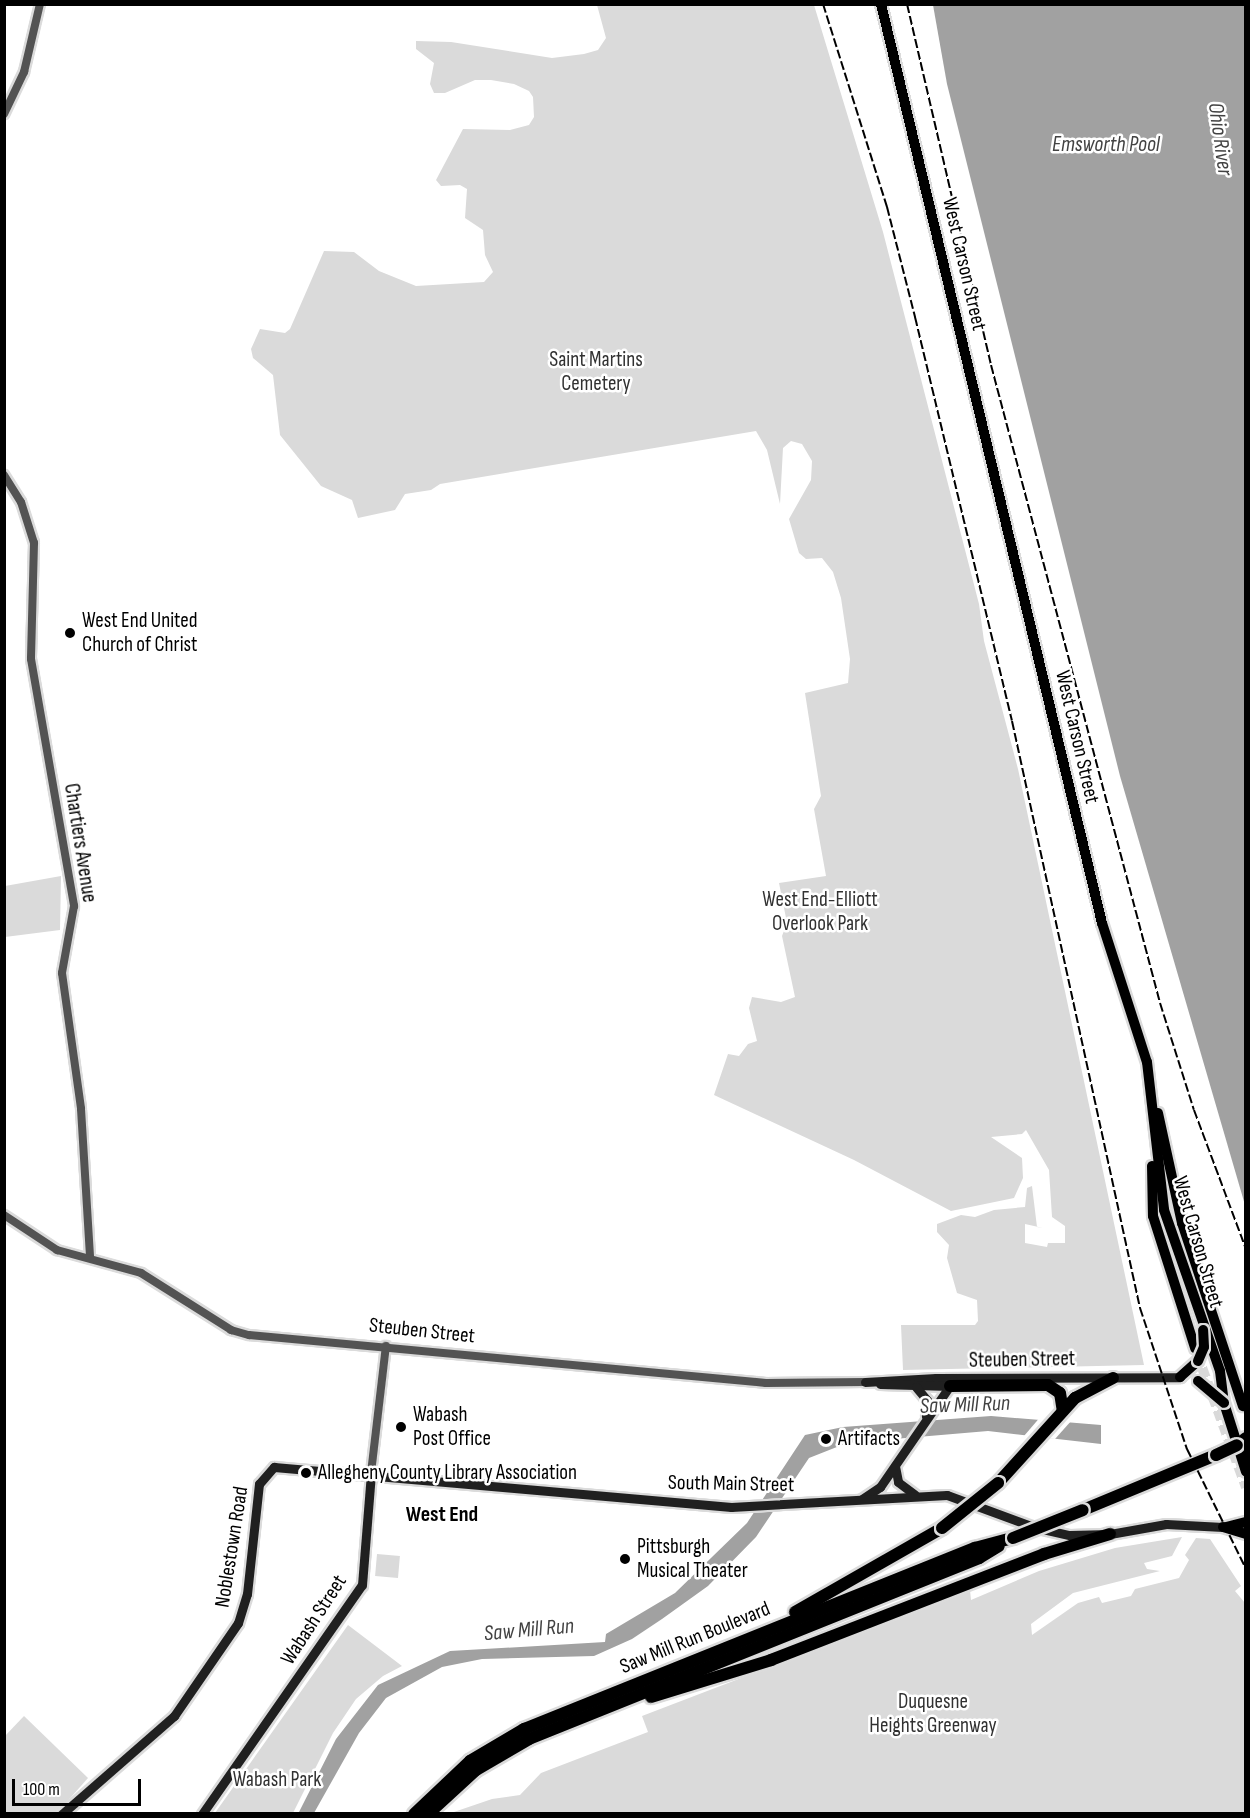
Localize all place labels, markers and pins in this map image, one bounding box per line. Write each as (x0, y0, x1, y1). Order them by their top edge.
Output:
place label: West End United Church of Christ (82, 608, 197, 658)
marker: West End United Church of Christ (63, 626, 77, 640)
place label: Wabash Post Office (413, 1402, 491, 1452)
marker: Wabash Post Office (394, 1420, 408, 1434)
place label: Artifacts (838, 1426, 900, 1452)
marker: Artifacts (819, 1432, 833, 1446)
place label: Allegheny County Library Association (318, 1460, 577, 1486)
marker: Allegheny County Library Association (299, 1466, 313, 1480)
place label: Pittsburgh Musical Theater (637, 1534, 748, 1584)
marker: Pittsburgh Musical Theater (618, 1552, 632, 1566)

